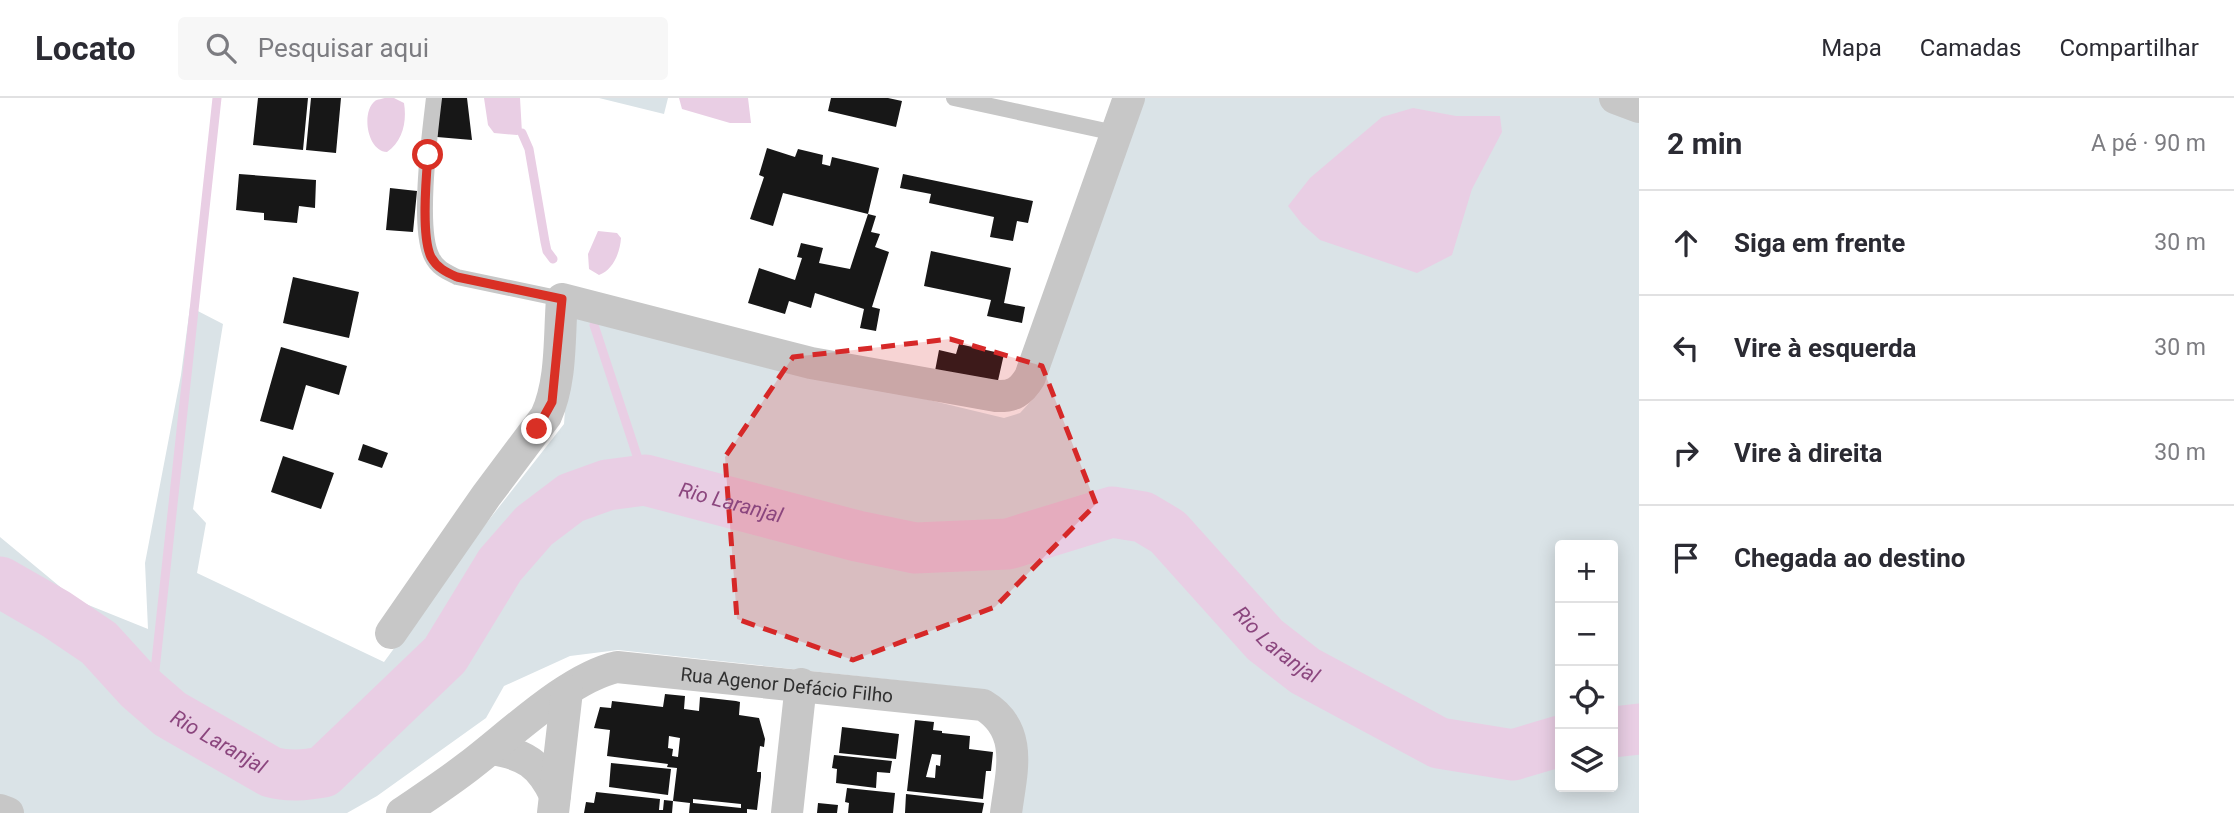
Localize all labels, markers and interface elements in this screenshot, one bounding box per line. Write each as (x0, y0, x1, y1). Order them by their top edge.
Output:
search box (178, 17, 668, 80)
text: Locato (35, 29, 136, 68)
icon: search (202, 29, 240, 67)
text: Pesquisar aqui (258, 33, 429, 63)
text: Mapa (1821, 34, 1882, 62)
text: Camadas (1920, 34, 2021, 62)
text: Compartilhar (2059, 34, 2199, 62)
text: 2 min (1667, 126, 1742, 161)
text: A pé · 90 m (2091, 130, 2206, 157)
route start (412, 139, 443, 170)
icon: ahead (1667, 224, 1705, 262)
text: Siga em frente (1734, 228, 1905, 258)
text: 30 m (2154, 229, 2206, 256)
icon: left (1667, 329, 1705, 367)
text: Vire à esquerda (1734, 333, 1917, 363)
text: 30 m (2154, 334, 2206, 361)
route end (521, 413, 552, 444)
icon: right (1667, 434, 1705, 472)
text: Vire à direita (1734, 438, 1882, 468)
text: 30 m (2154, 439, 2206, 466)
water label: Rio Laranjal (677, 478, 786, 528)
icon: arrive (1667, 539, 1705, 577)
map controls (1555, 540, 1618, 792)
button: + (1555, 540, 1618, 603)
text: Chegada ao destino (1734, 543, 1965, 573)
water label: Rio Laranjal (1228, 601, 1324, 689)
button: − (1555, 603, 1618, 666)
street label: Rua Agenor Defácio Filho (679, 663, 894, 708)
button: locate (1555, 666, 1618, 729)
water label: Rio Laranjal (167, 705, 272, 779)
button: layers (1555, 729, 1618, 792)

